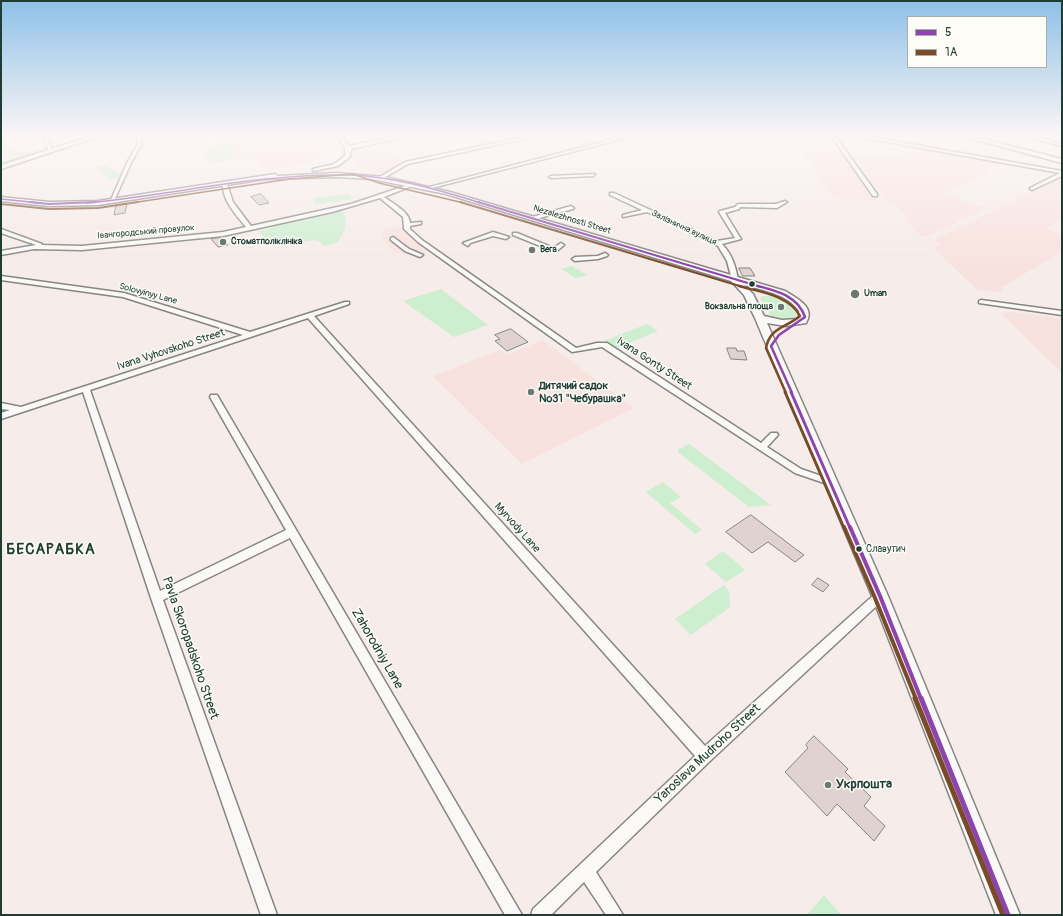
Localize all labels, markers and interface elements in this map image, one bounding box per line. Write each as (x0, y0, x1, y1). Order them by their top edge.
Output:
legend (907, 16, 1047, 68)
text: 5 (945, 25, 952, 40)
text: 1А (945, 45, 957, 60)
street label: Nezalezhnosti Street (532, 203, 612, 237)
street label: Залізнична вулиця (650, 208, 718, 248)
street label: Івангородський провулок (97, 222, 195, 242)
marker: Стоматполіклініка (218, 237, 228, 247)
place label: Стоматполіклініка (231, 237, 302, 247)
marker: Вега (527, 245, 537, 255)
place label: Вега (540, 245, 557, 255)
unlabelled marker (747, 279, 757, 289)
street label: Solovyinyy Lane (118, 281, 178, 307)
marker: Uman (849, 288, 861, 300)
place label: Uman (864, 289, 887, 299)
place label: Вокзальна площа (705, 302, 773, 312)
marker: Вокзальна площа (776, 302, 786, 312)
street label: Ivana Vyhovskoho Street (115, 326, 227, 374)
street label: Ivana Gonty Street (614, 335, 694, 393)
place label: Дитячий садок №31 "Чебурашка" (539, 379, 626, 405)
marker: Дитячий садок №31 "Чебурашка" (526, 387, 536, 397)
street label: Myrvody Lane (491, 500, 543, 556)
district label: БЕСАРАБКА (6, 541, 96, 559)
place label: Славутич (866, 543, 906, 555)
marker: Славутич (854, 544, 864, 554)
street label: Pavla Skoropadskoho Street (158, 575, 222, 721)
street label: Zahorodniy Lane (348, 606, 406, 692)
street label: Yaroslava Mudroho Street (652, 701, 764, 807)
place label: Укрпошта (836, 777, 892, 793)
marker: Укрпошта (823, 780, 833, 790)

